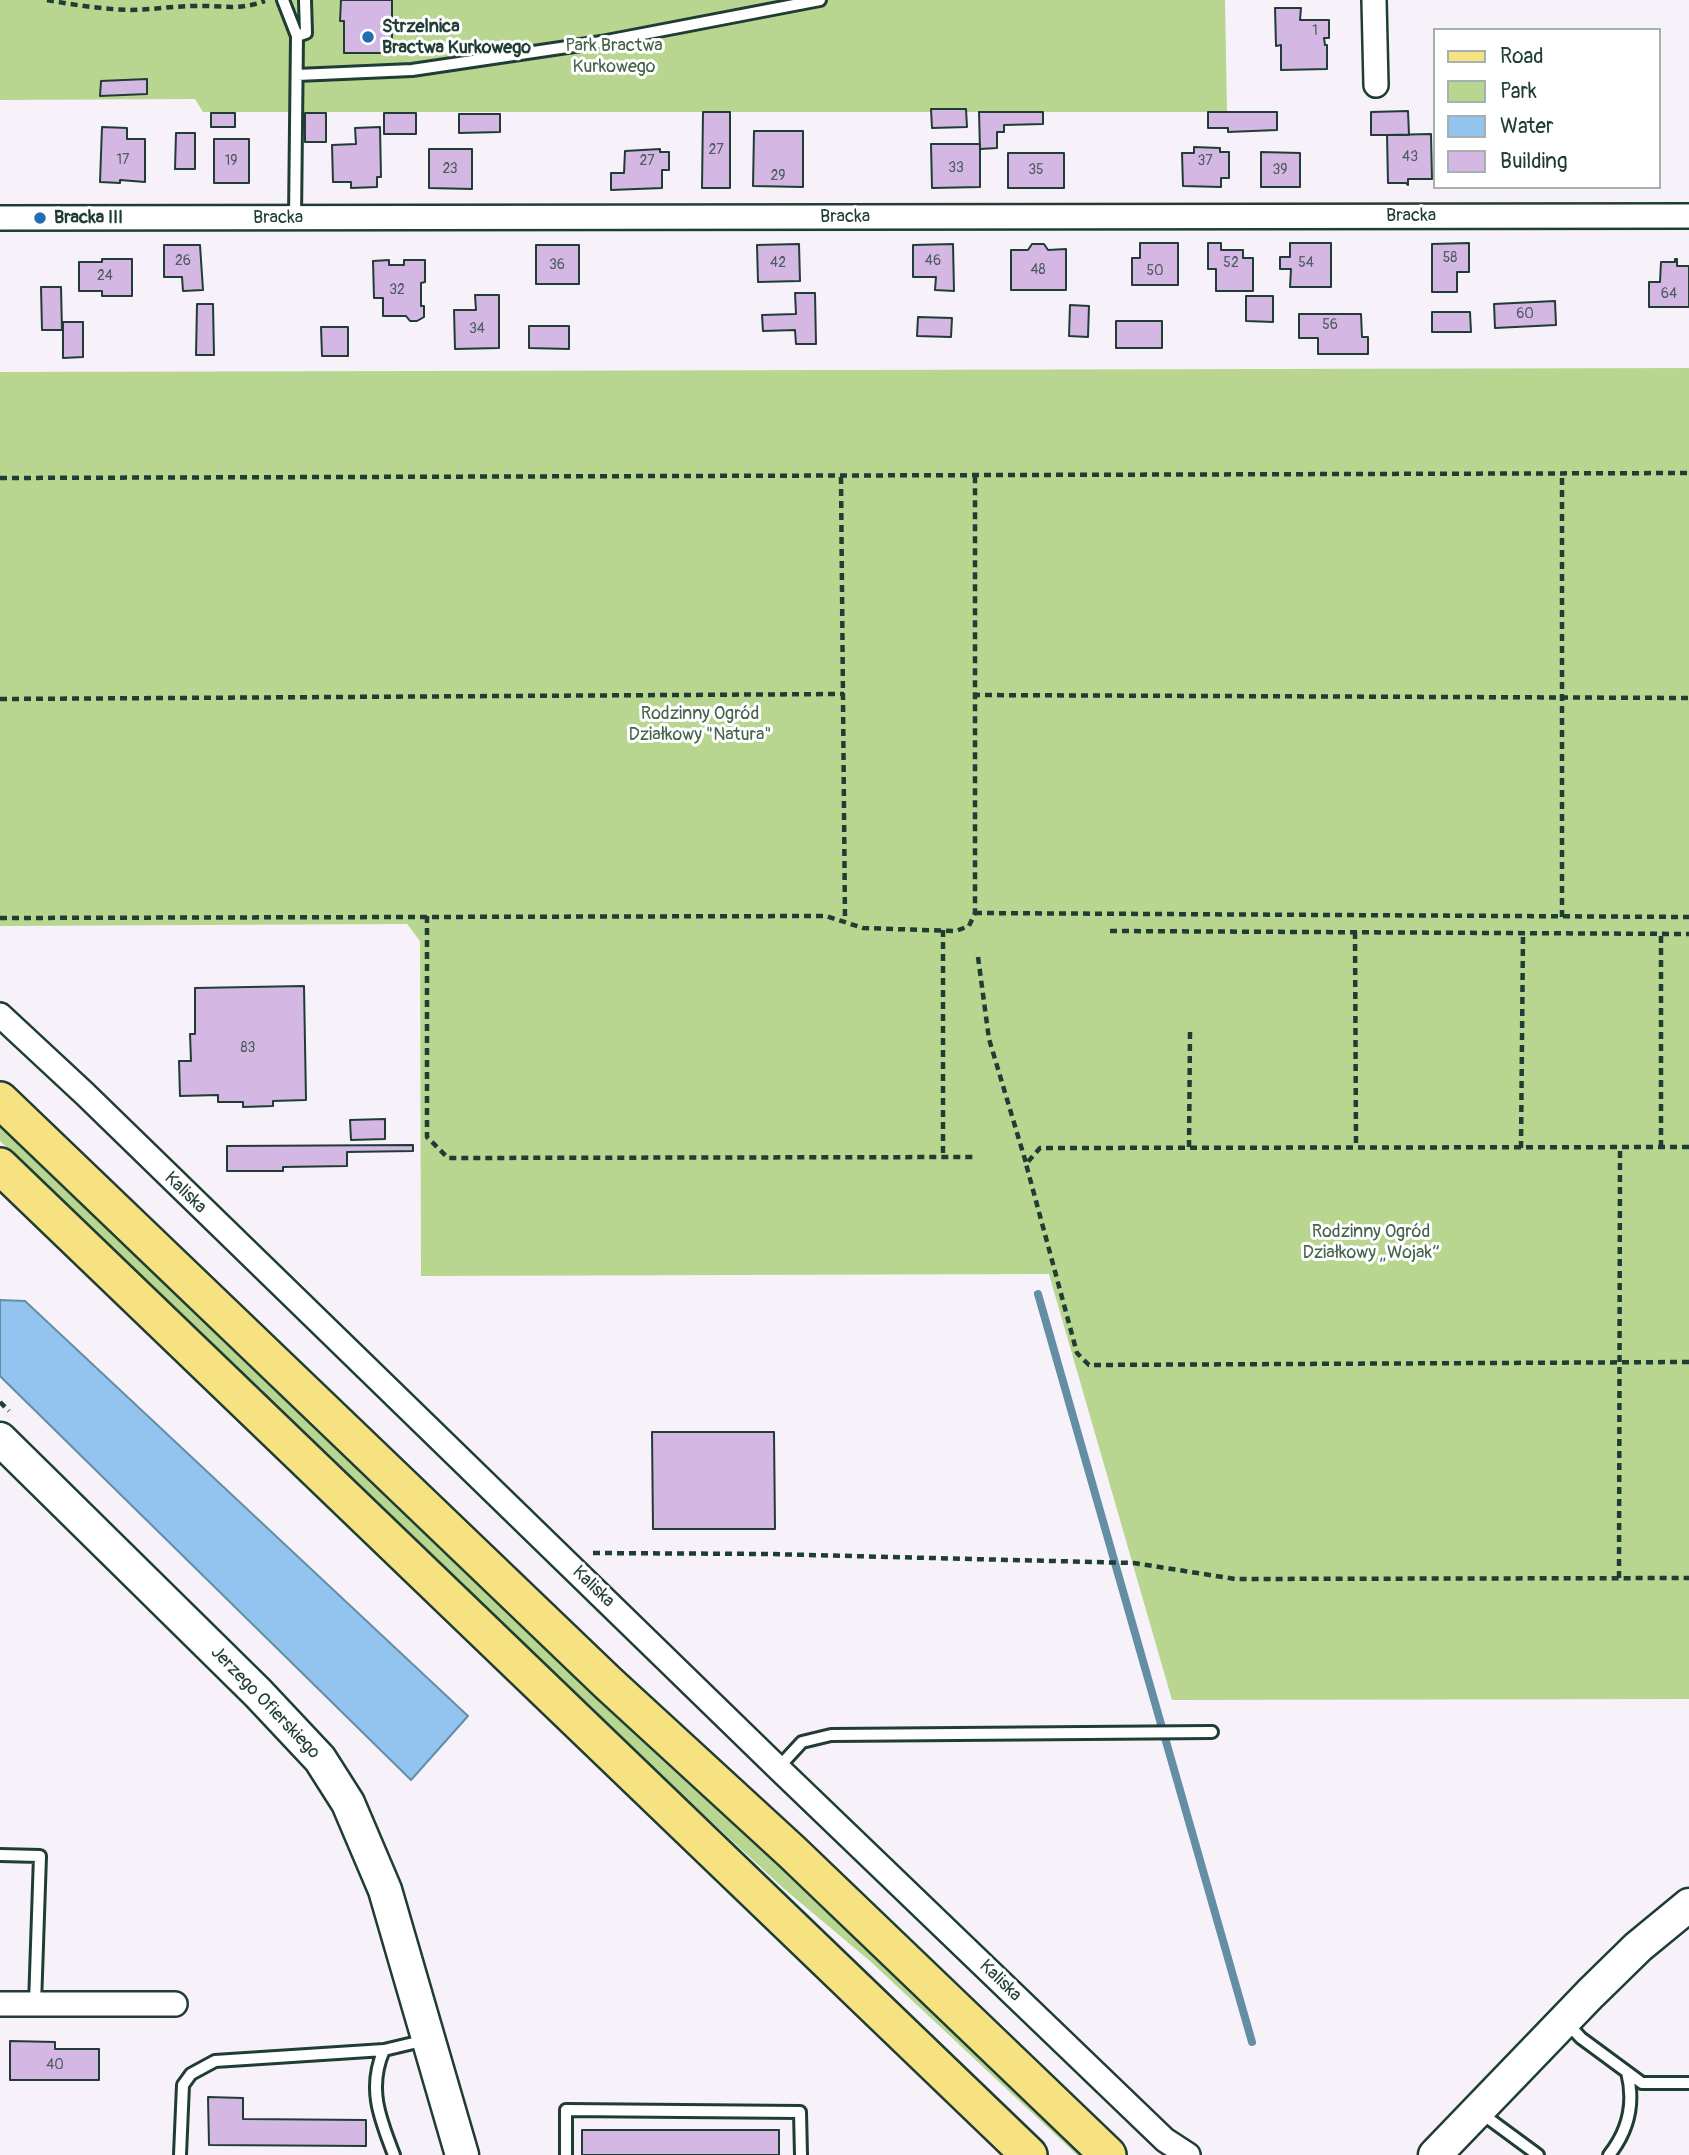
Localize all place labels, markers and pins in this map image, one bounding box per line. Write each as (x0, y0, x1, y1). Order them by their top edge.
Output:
place label: Strzelnica Bractwa Kurkowego (382, 16, 531, 58)
marker: Strzelnica Bractwa Kurkowego (360, 29, 376, 45)
place label: Bracka III (54, 207, 123, 229)
marker: Bracka III (32, 210, 48, 226)

